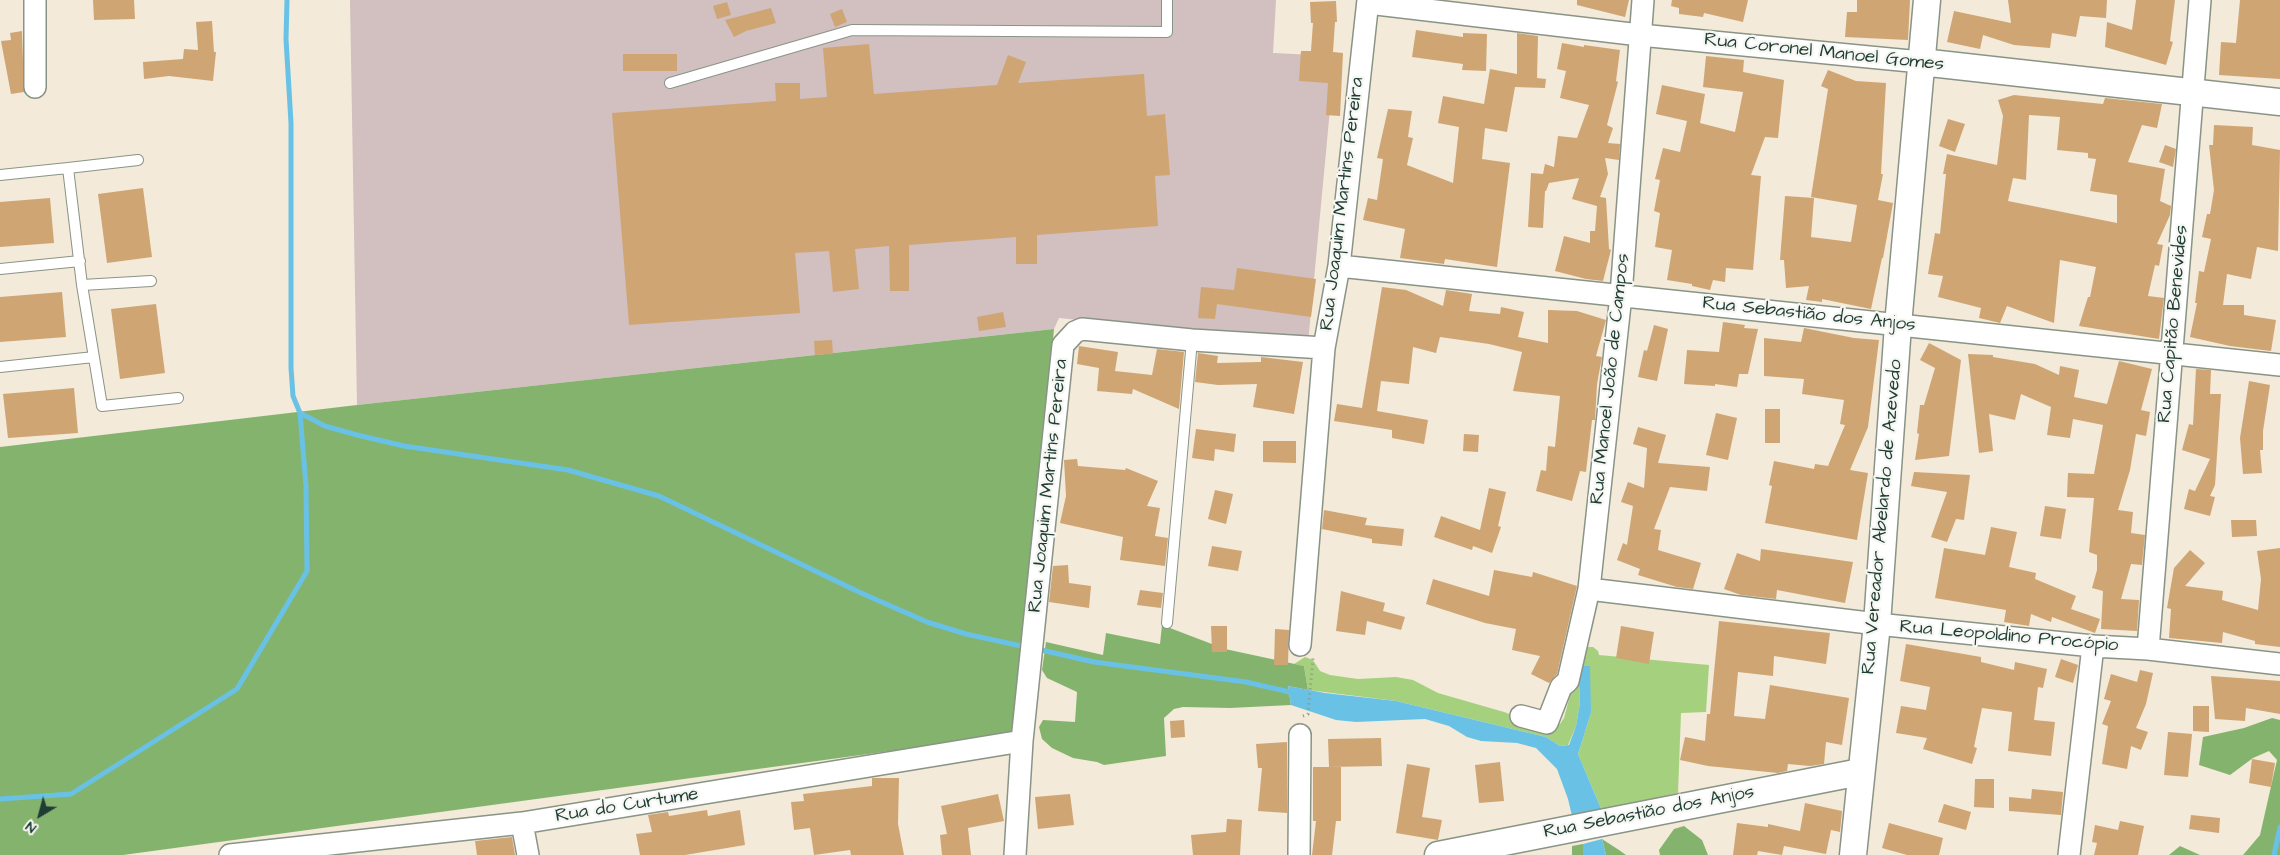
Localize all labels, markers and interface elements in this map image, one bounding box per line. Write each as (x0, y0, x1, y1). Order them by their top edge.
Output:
street label: Rua Coronel Manoel Gomes (1703, 29, 1945, 77)
street label: Rua Joaquim Martins Pereira (1316, 76, 1370, 332)
street label: Rua Capitão Benevides (2154, 224, 2194, 424)
street label: Rua Manoel João de Campos (1586, 253, 1636, 505)
street label: Rua Sebastião dos Anjos (1701, 292, 1917, 338)
street label: Rua Joaquim Martins Pereira (1024, 358, 1074, 614)
street label: Rua Vereador Abelardo de Azevedo (1858, 359, 1908, 675)
street label: Rua Leopoldino Procópio (1899, 616, 2119, 658)
street label: Rua Sebastião dos Anjos (1542, 781, 1756, 845)
street label: Rua do Curtume (554, 783, 700, 829)
north arrow (15, 790, 65, 840)
text: N (21, 816, 40, 838)

